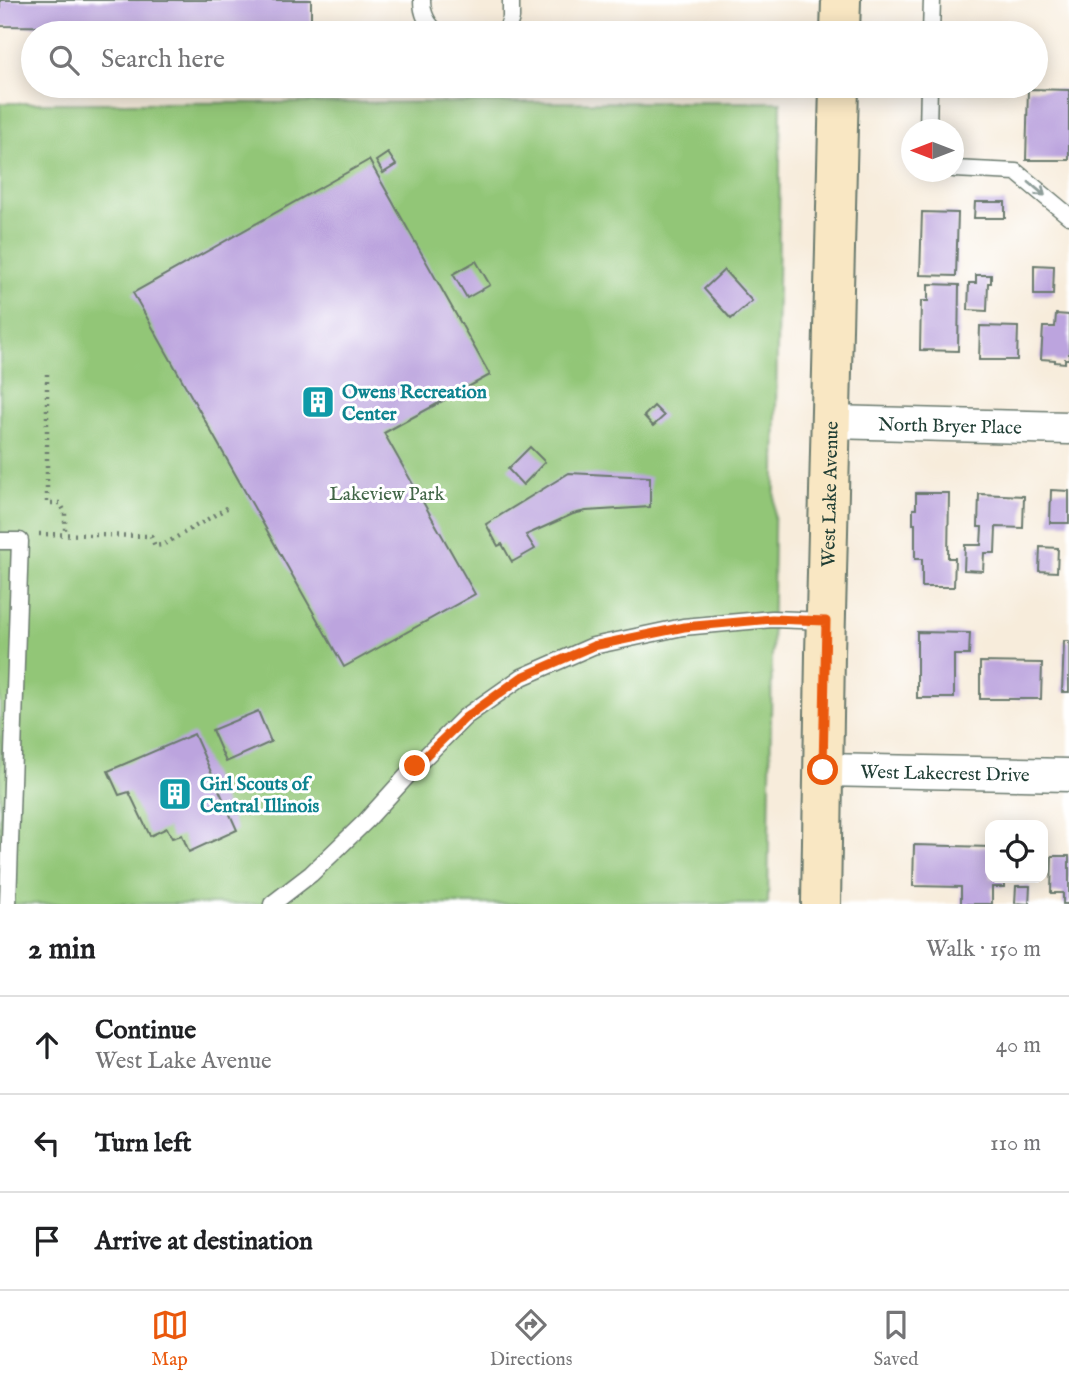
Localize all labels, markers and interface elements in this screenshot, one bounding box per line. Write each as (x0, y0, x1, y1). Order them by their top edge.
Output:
search box (21, 21, 1048, 98)
icon: search (45, 41, 83, 79)
text: Search here (101, 43, 225, 76)
north arrow (901, 119, 964, 182)
one-way arrow (1028, 182, 1046, 197)
place label: Owens Recreation Center (342, 381, 487, 427)
building icon: Owens Recreation Center (299, 383, 337, 421)
street label: North Bryer Place (878, 413, 1022, 441)
street label: West Lake Avenue (817, 421, 845, 567)
park label: Lakeview Park (329, 483, 446, 507)
route end (399, 750, 430, 781)
route start (807, 754, 838, 785)
street label: West Lakecrest Drive (860, 761, 1030, 788)
place label: Girl Scouts of Central Illinois (200, 773, 319, 819)
building icon: Girl Scouts of Central Illinois (156, 775, 194, 813)
map controls (985, 820, 1048, 883)
button: locate (985, 820, 1048, 883)
text: 2 min (28, 931, 96, 969)
text: Walk · 150 m (926, 935, 1041, 964)
text: Continue (95, 1014, 196, 1047)
icon: ahead (28, 1026, 66, 1064)
text: 40 m (996, 1031, 1041, 1060)
text: West Lake Avenue (95, 1047, 272, 1076)
icon: left (28, 1124, 66, 1162)
text: Turn left (95, 1127, 192, 1160)
text: 110 m (990, 1129, 1041, 1158)
icon: arrive (28, 1222, 66, 1260)
text: Arrive at destination (95, 1225, 313, 1258)
tab: Map (151, 1306, 189, 1372)
tab: Directions (490, 1306, 572, 1372)
tab: Saved (873, 1306, 918, 1372)

